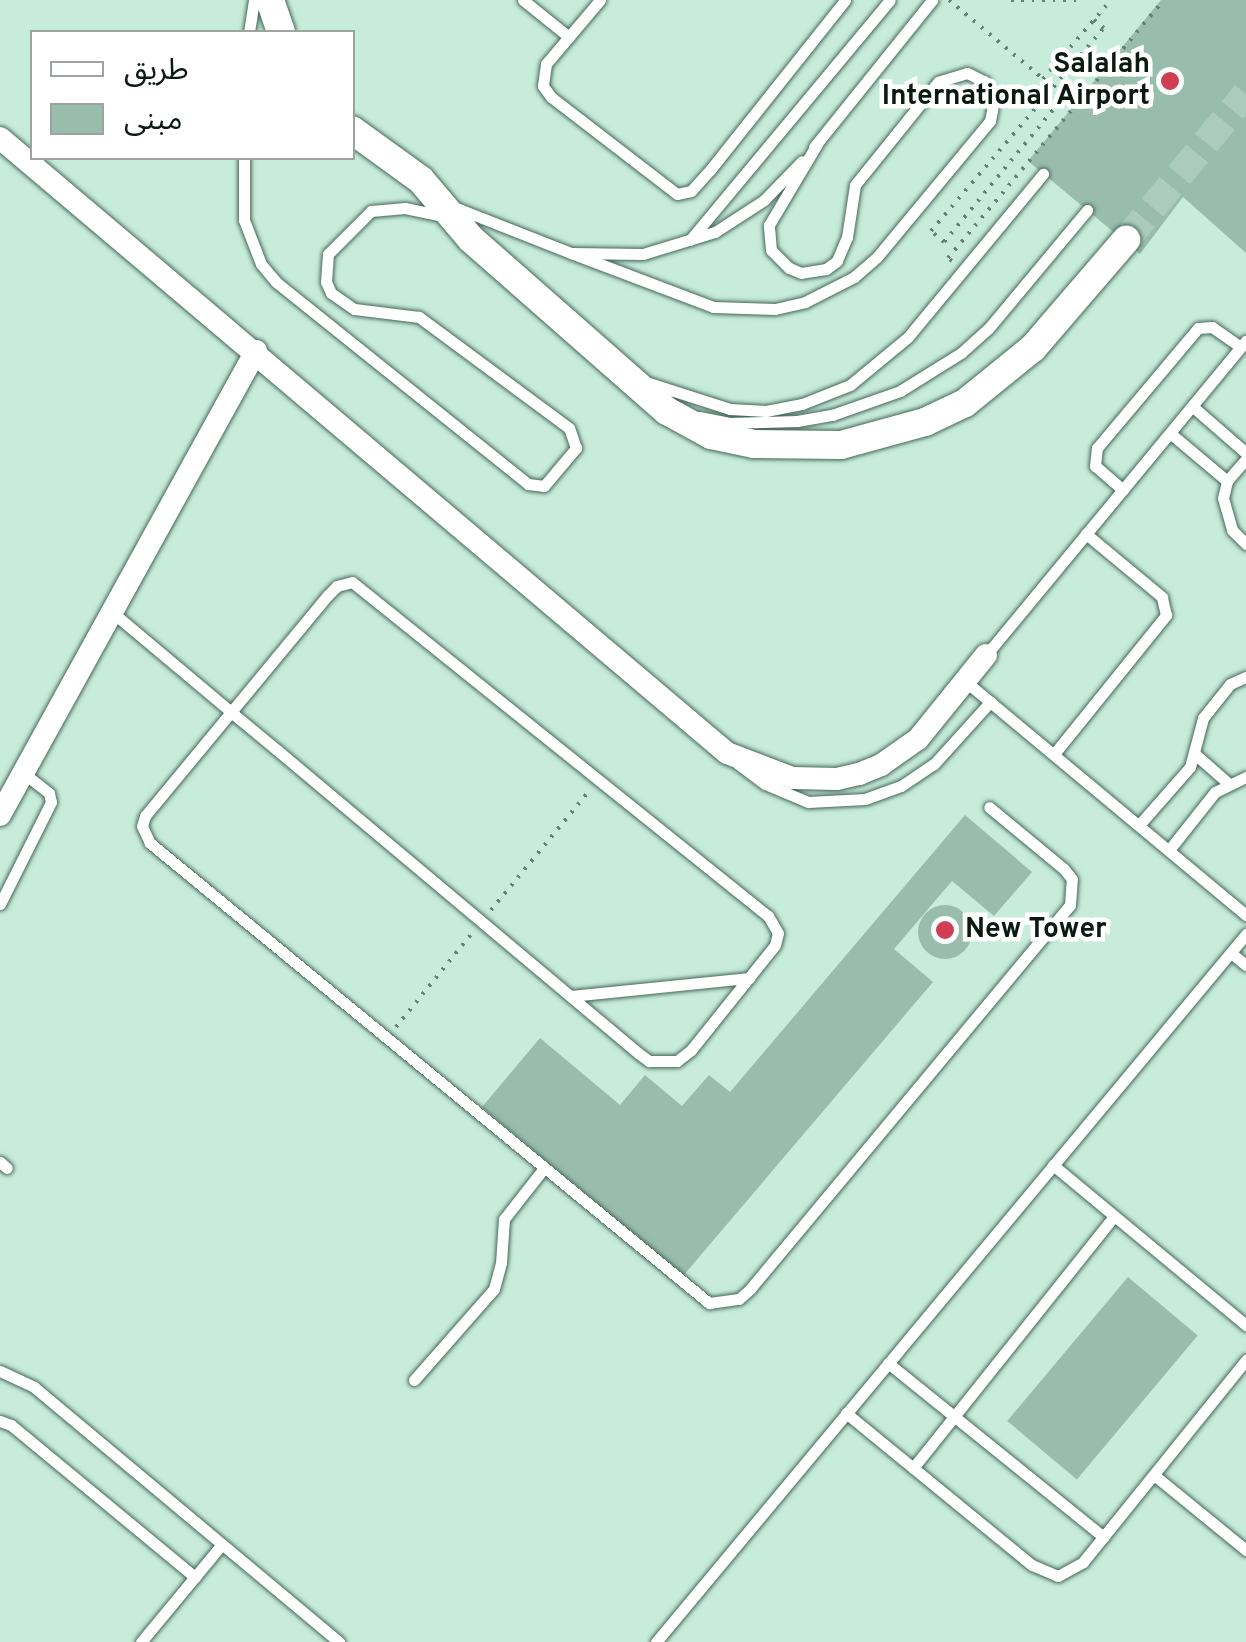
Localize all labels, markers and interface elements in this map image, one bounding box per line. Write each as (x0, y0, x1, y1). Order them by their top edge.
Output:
legend (30, 30, 355, 160)
place label: Salalah International Airport (881, 48, 1150, 114)
text: طريق (124, 53, 189, 90)
marker: Salalah International Airport (1159, 70, 1181, 92)
text: مبنى (124, 103, 182, 140)
place label: New Tower (965, 913, 1107, 947)
marker: New Tower (934, 919, 956, 941)

